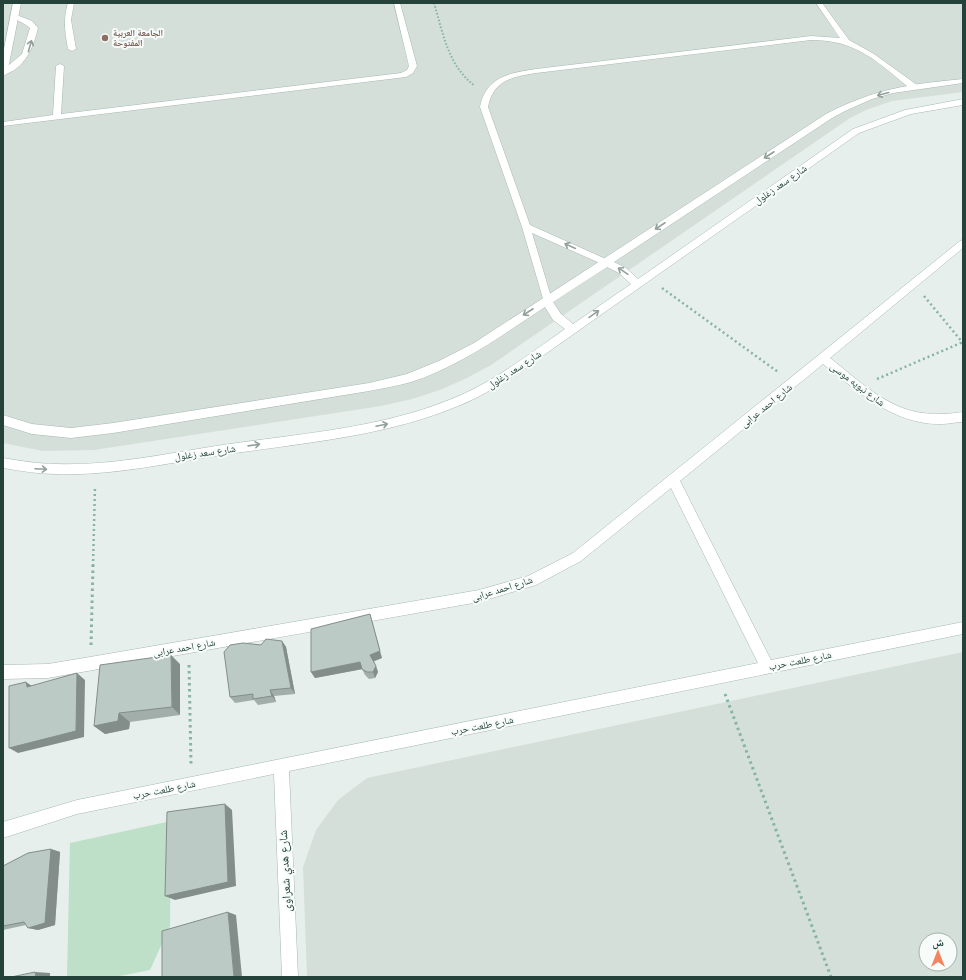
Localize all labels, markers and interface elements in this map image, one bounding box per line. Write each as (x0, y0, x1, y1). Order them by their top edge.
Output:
place label: الجامعة العربية المفتوحة (113, 27, 163, 49)
marker: الجامعة العربية المفتوحة (100, 33, 110, 43)
one-way arrow (26, 39, 34, 52)
one-way arrow (877, 90, 890, 98)
one-way arrow (763, 151, 775, 159)
street label: شارع سعد زغلول (751, 161, 810, 208)
one-way arrow (655, 222, 666, 230)
one-way arrow (564, 242, 576, 249)
one-way arrow (617, 267, 628, 275)
one-way arrow (522, 309, 534, 317)
one-way arrow (589, 310, 600, 318)
street label: شارع سعد زغلول (485, 347, 545, 392)
street label: شارع نبويه موسى (827, 360, 888, 410)
street label: شارع احمد عرابى (738, 380, 796, 431)
one-way arrow (375, 420, 388, 428)
one-way arrow (247, 441, 260, 449)
street label: شارع سعد زغلول (174, 442, 237, 464)
one-way arrow (34, 465, 47, 472)
street label: شارع احمد عرابى (470, 573, 535, 605)
street label: شارع احمد عرابى (152, 636, 217, 660)
street label: شارع طلعت حرب (768, 648, 833, 674)
street label: شارع طلعت حرب (450, 713, 515, 739)
street label: شارع طلعت حرب (132, 777, 197, 803)
street label: شارع هدي شعراوى (275, 830, 297, 912)
north arrow (918, 932, 958, 972)
text: ش (932, 935, 944, 950)

